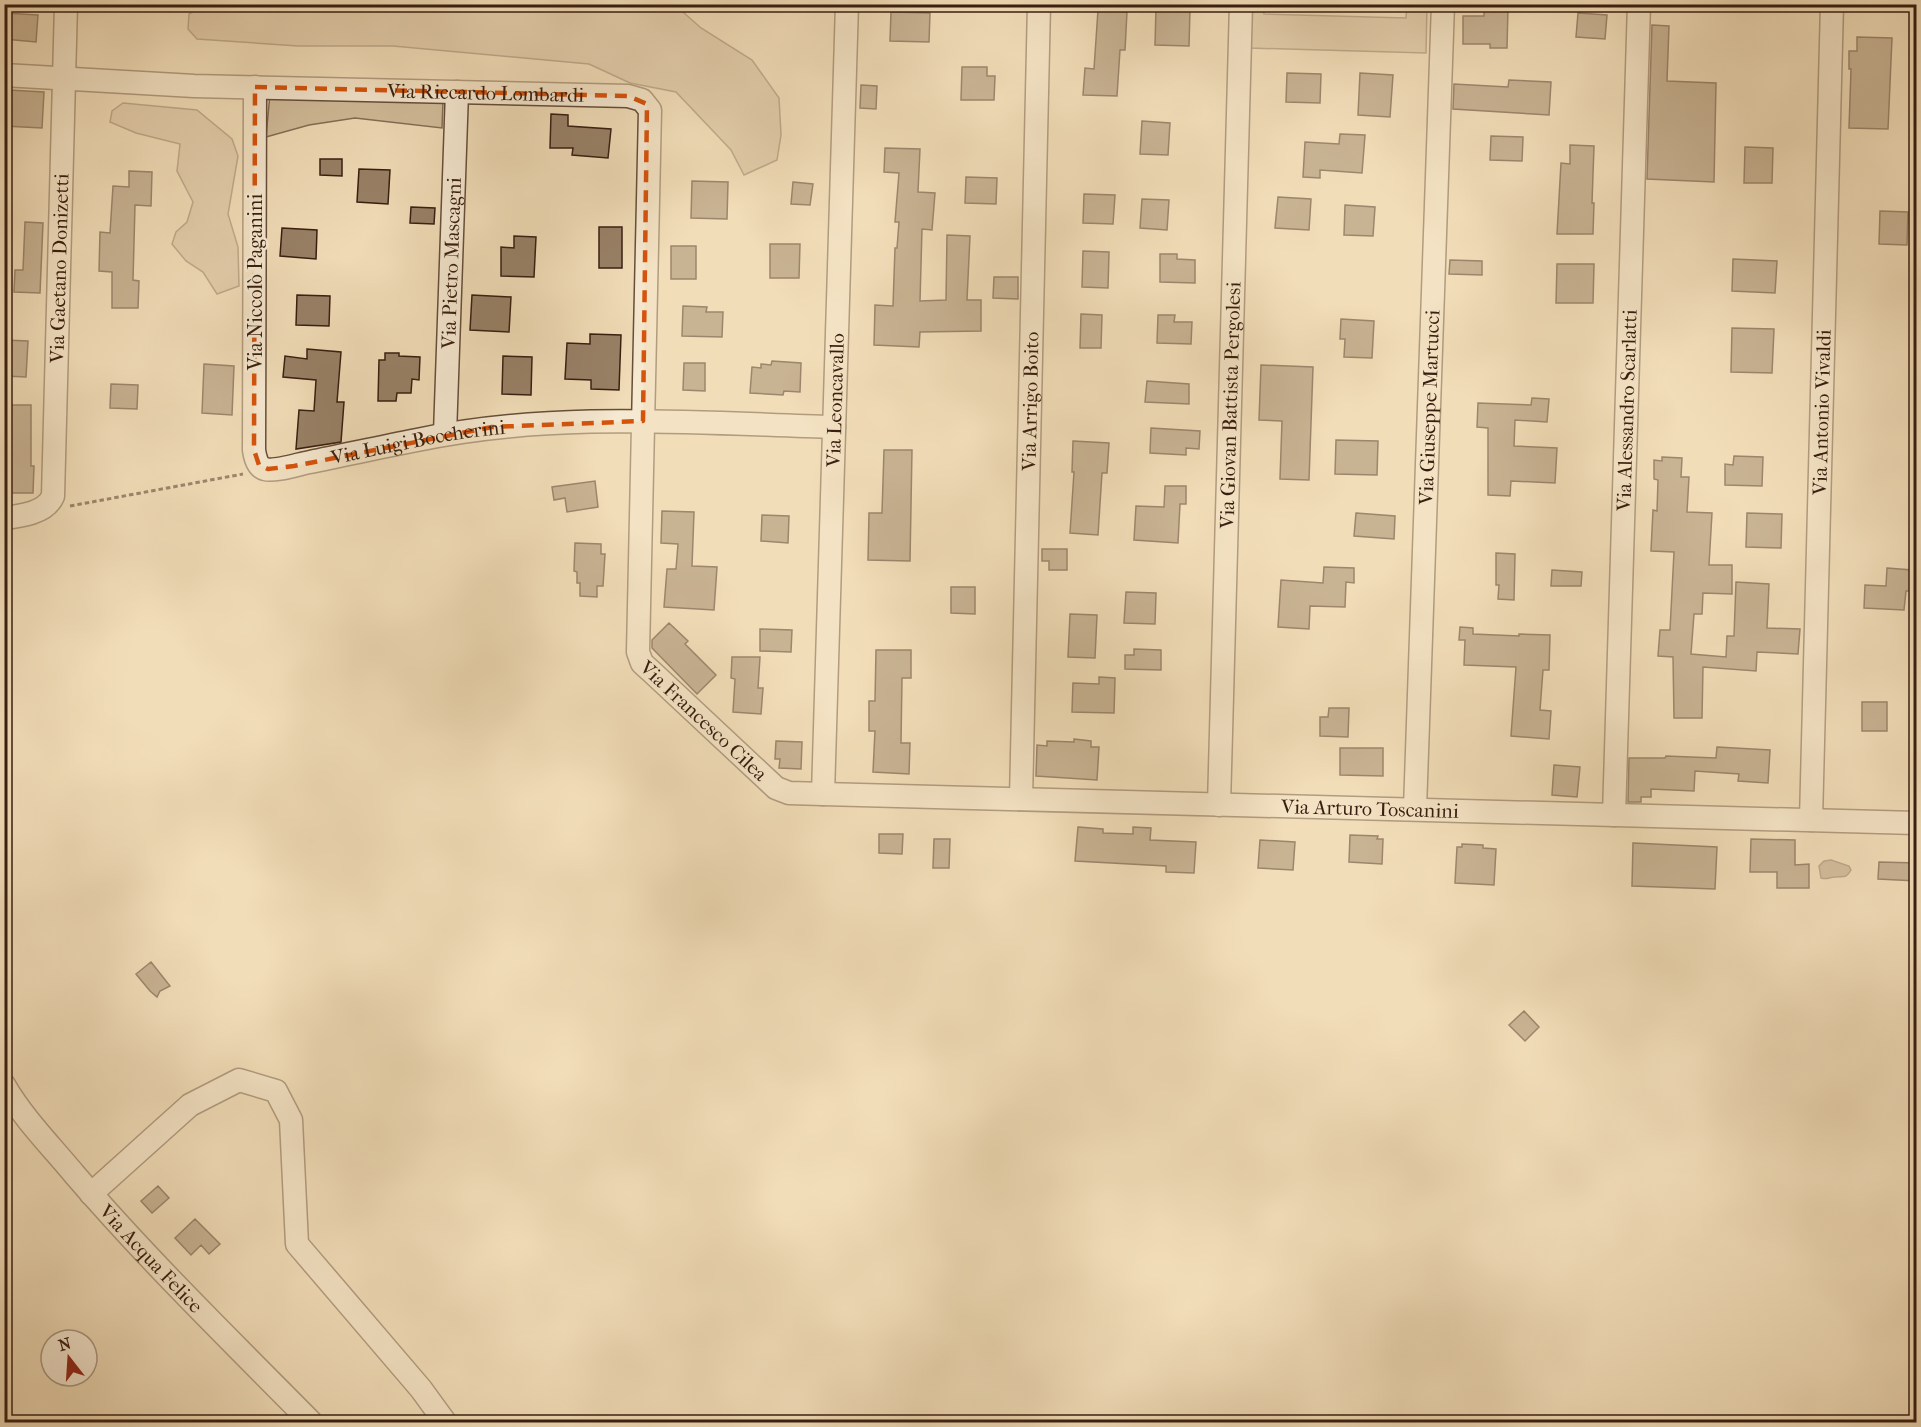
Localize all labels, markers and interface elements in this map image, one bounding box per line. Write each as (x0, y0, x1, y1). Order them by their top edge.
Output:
street label: Via Riccardo Lombardi (386, 79, 584, 106)
street label: Via Gaetano Donizetti (45, 173, 73, 364)
street label: Via Pietro Mascagni (436, 177, 465, 350)
street label: Via Niccolò Paganini (244, 194, 267, 371)
street label: Via Giovan Battista Pergolesi (1215, 281, 1245, 530)
street label: Via Giuseppe Martucci (1414, 309, 1444, 506)
street label: Via Alessandro Scarlatti (1612, 309, 1641, 512)
street label: Via Antonio Vivaldi (1808, 329, 1835, 496)
street label: Via Arrigo Boito (1017, 331, 1043, 472)
street label: Via Leoncavallo (821, 333, 848, 468)
street label: Via Luigi Boccherini (328, 415, 506, 469)
street label: Via Francesco Cilea (635, 655, 773, 786)
street label: Via Arturo Toscanini (1280, 795, 1459, 822)
street label: Via Acqua Felice (94, 1199, 208, 1317)
north arrow (39, 1328, 99, 1388)
text: N (56, 1333, 74, 1355)

